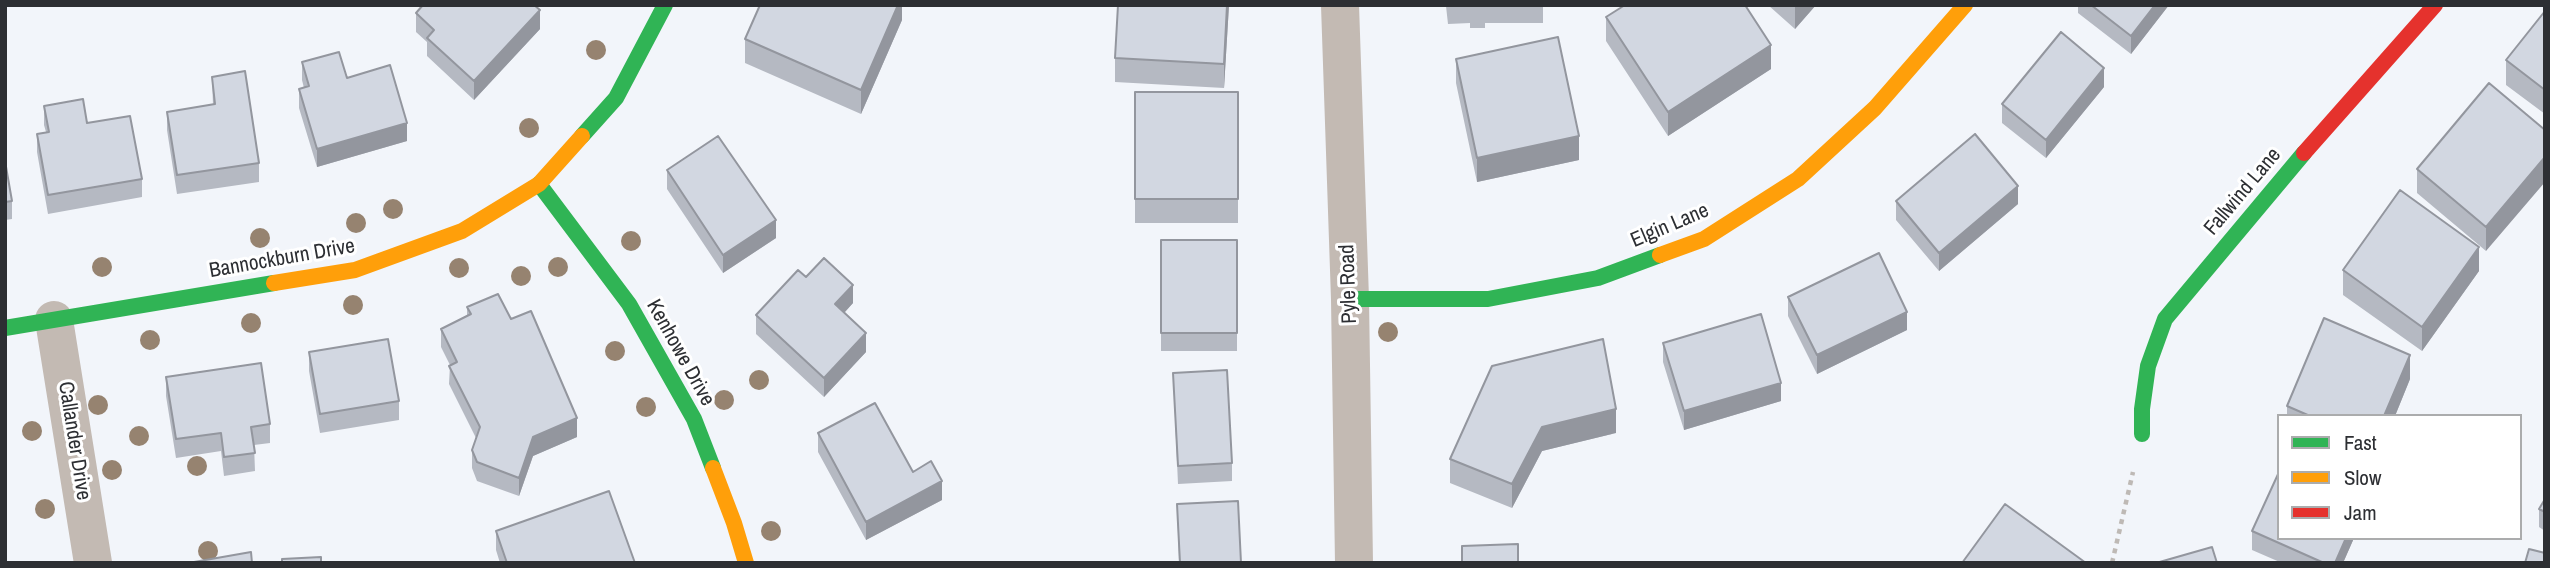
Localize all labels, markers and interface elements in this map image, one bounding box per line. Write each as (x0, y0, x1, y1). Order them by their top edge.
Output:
street label: Fallwind Lane (2199, 143, 2287, 241)
street label: Elgin Lane (1627, 198, 1713, 254)
street label: Bannockburn Drive (207, 234, 357, 284)
street label: Pyle Road (1335, 244, 1363, 324)
street label: Kenhowe Drive (640, 295, 720, 411)
street label: Callander Drive (52, 380, 96, 502)
legend (2277, 414, 2522, 540)
text: Fast (2344, 428, 2377, 457)
text: Slow (2344, 463, 2381, 492)
text: Jam (2344, 498, 2377, 527)

